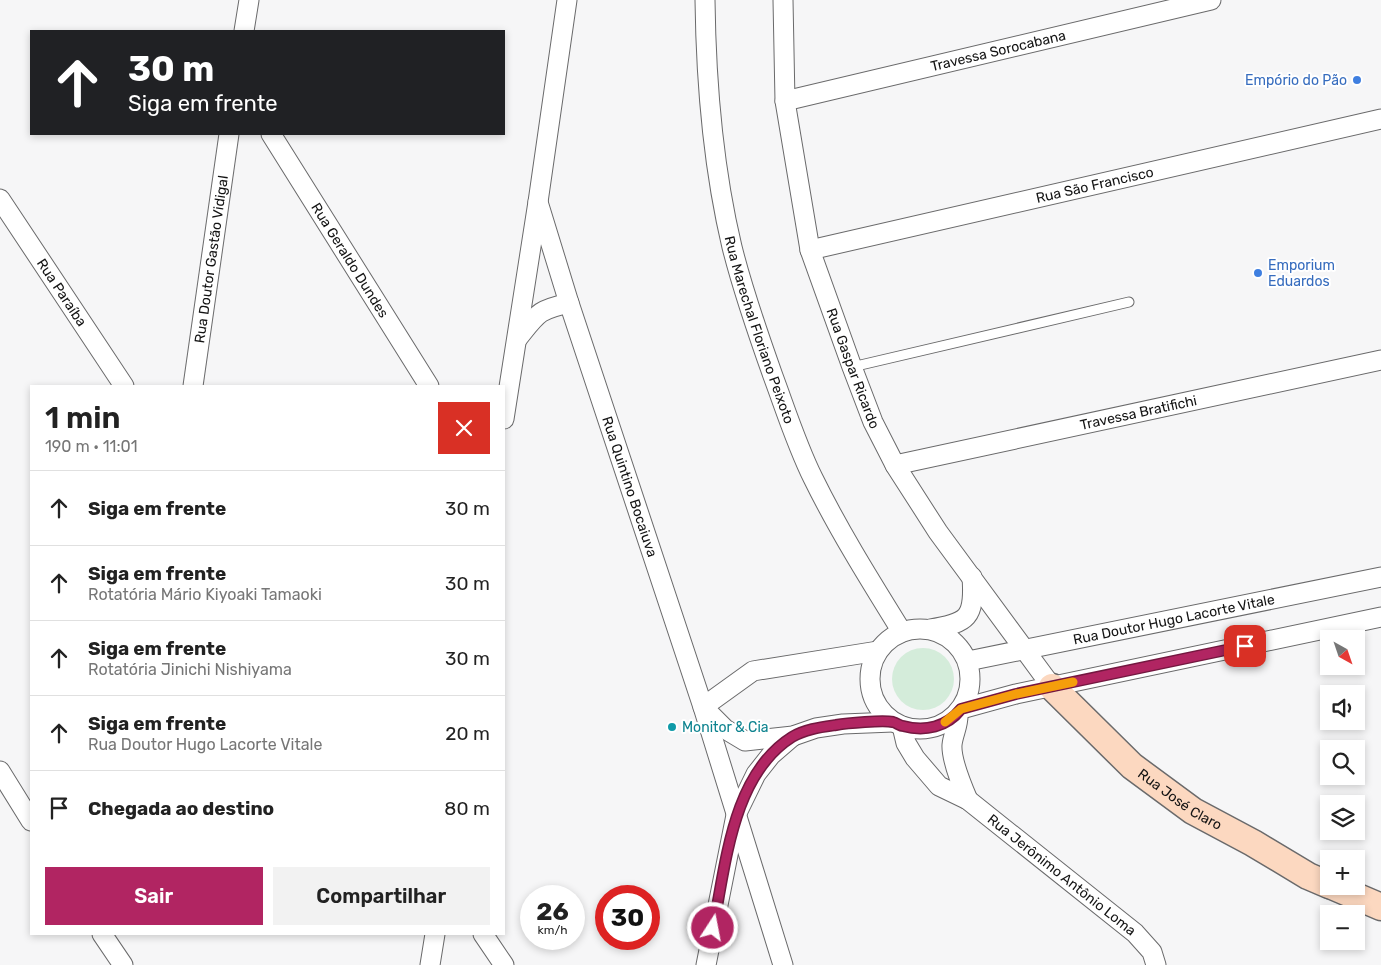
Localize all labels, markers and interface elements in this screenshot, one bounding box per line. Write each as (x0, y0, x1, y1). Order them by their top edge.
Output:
street label: Travessa Sorocabana (929, 27, 1067, 75)
text: 30 m (128, 48, 214, 90)
icon: ahead (45, 50, 110, 115)
place label: Empório do Pão (1245, 72, 1347, 89)
marker: Empório do Pão (1351, 74, 1363, 86)
text: Siga em frente (128, 90, 278, 117)
street label: Rua São Francisco (1034, 163, 1155, 207)
street label: Rua Doutor Gastão Vidigal (191, 174, 232, 344)
street label: Rua Geraldo Dundes (307, 200, 392, 321)
street label: Rua Marechal Floriano Peixoto (721, 234, 798, 426)
street label: Rua Paraíba (33, 255, 90, 330)
place label: Emporium Eduardos (1268, 257, 1335, 290)
marker: Emporium Eduardos (1252, 267, 1264, 279)
street label: Rua Gaspar Ricardo (823, 306, 883, 432)
street label: Travessa Bratifichi (1079, 392, 1198, 434)
text: 1 min (45, 400, 120, 436)
button: close (438, 402, 490, 454)
street label: Rua Quintino Bocaiuva (598, 414, 661, 559)
text: 190 m · 11:01 (45, 437, 138, 456)
icon: ahead (45, 494, 73, 522)
text: Siga em frente (88, 497, 226, 520)
text: 30 m (445, 497, 490, 520)
text: Siga em frente (88, 562, 226, 585)
icon: ahead (45, 569, 73, 597)
text: 30 m (445, 572, 490, 595)
text: Rotatória Mário Kiyoaki Tamaoki (88, 585, 322, 604)
street label: Rua Doutor Hugo Lacorte Vitale (1072, 591, 1276, 648)
pin (1224, 625, 1266, 667)
north arrow (1320, 630, 1365, 675)
map controls (1320, 630, 1365, 950)
icon: arrive (1231, 632, 1259, 660)
text: Siga em frente (88, 637, 226, 660)
icon: ahead (45, 644, 73, 672)
text: 30 m (445, 647, 490, 670)
text: Rotatória Jinichi Nishiyama (88, 660, 292, 679)
button: sound (1320, 685, 1365, 730)
text: Siga em frente (88, 712, 226, 735)
icon: ahead (45, 719, 73, 747)
place label: Monitor & Cia (682, 719, 769, 736)
marker: Monitor & Cia (666, 721, 678, 733)
text: 20 m (445, 722, 490, 745)
text: Rua Doutor Hugo Lacorte Vitale (88, 735, 322, 754)
button: search (1320, 740, 1365, 785)
street label: Rua José Claro (1134, 765, 1225, 834)
icon: arrive (45, 794, 73, 822)
button: layers (1320, 795, 1365, 840)
text: Chegada ao destino (88, 797, 274, 820)
text: 80 m (444, 797, 490, 820)
street label: Rua Jerônimo Antônio Loma (984, 811, 1139, 939)
button: + (1320, 850, 1365, 895)
button: Sair (45, 867, 263, 925)
button: Compartilhar (273, 867, 490, 925)
speed limit sign: 30 (595, 885, 660, 950)
text: 26 (536, 897, 569, 926)
position arrow (686, 901, 738, 953)
button: − (1320, 905, 1365, 950)
text: km/h (538, 923, 567, 937)

